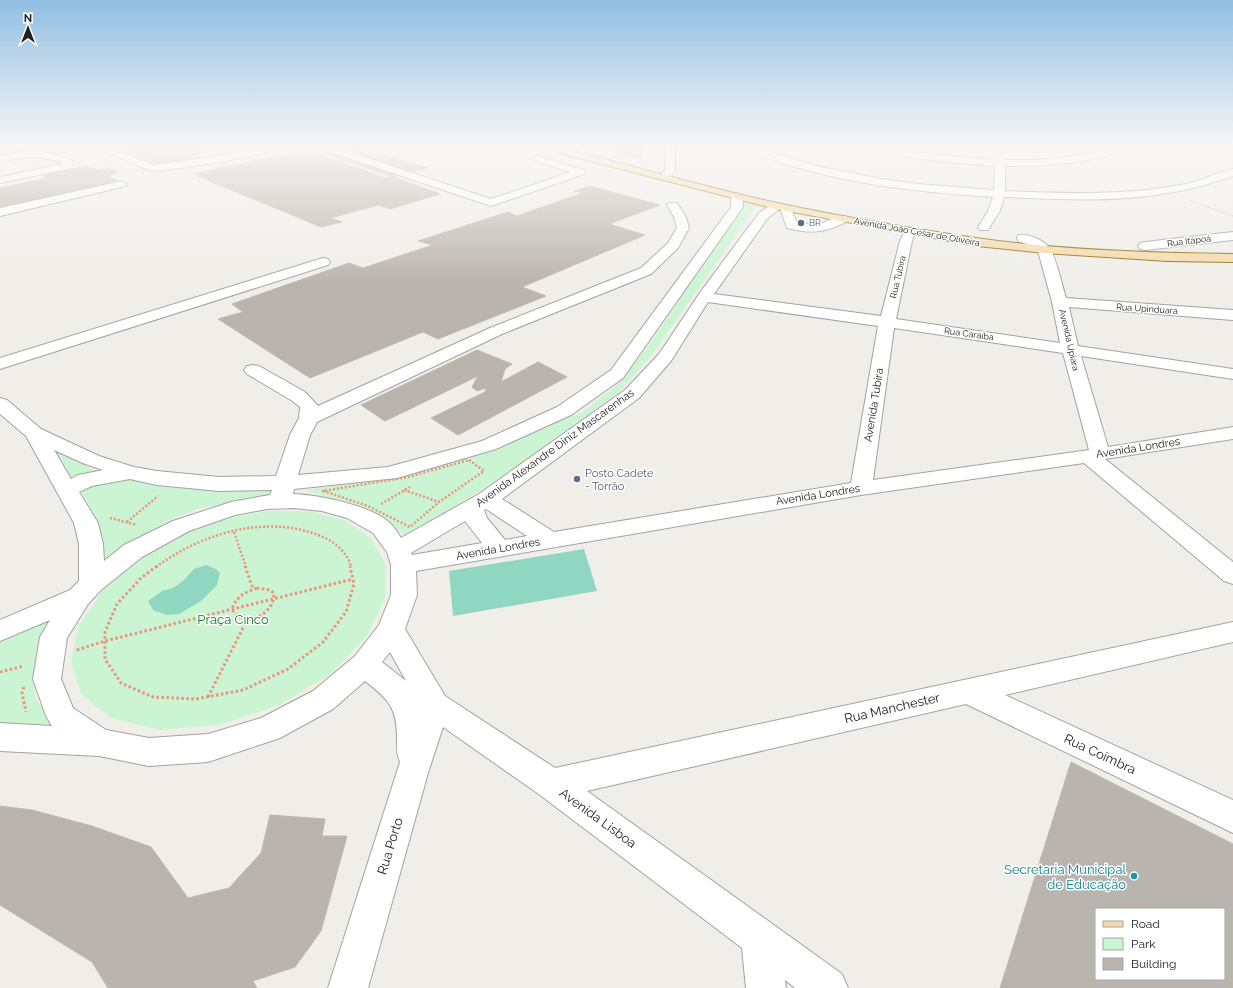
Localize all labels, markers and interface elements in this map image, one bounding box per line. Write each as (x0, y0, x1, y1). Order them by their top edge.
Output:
north arrow (8, 8, 48, 48)
text: N (24, 12, 32, 25)
street label: Avenida João César de Oliveira (853, 216, 981, 248)
marker: BR (796, 218, 806, 228)
place label: BR (809, 218, 821, 228)
street label: Rua Itapoá (1166, 233, 1212, 249)
street label: Rua Tubira (888, 254, 908, 299)
street label: Rua Upinduara (1116, 302, 1178, 316)
street label: Avenida Upiara (1057, 308, 1081, 372)
street label: Rua Caraíba (944, 326, 994, 342)
street label: Avenida Tubira (862, 367, 886, 443)
street label: Avenida Alexandre Diniz Mascarenhas (473, 386, 637, 510)
street label: Avenida Londres (1095, 435, 1181, 461)
place label: Posto Cadete - Torrão (585, 467, 654, 493)
marker: Posto Cadete - Torrão (572, 474, 582, 484)
street label: Avenida Londres (775, 482, 861, 508)
street label: Avenida Londres (455, 535, 541, 563)
park label: Praça Cinco (197, 612, 269, 627)
street label: Rua Manchester (843, 690, 942, 726)
street label: Rua Coimbra (1062, 731, 1138, 777)
street label: Avenida Lisboa (557, 785, 639, 851)
street label: Rua Porto (374, 815, 406, 876)
place label: Secretaria Municipal de Educação (1004, 862, 1126, 892)
marker: Secretaria Municipal de Educação (1129, 871, 1139, 881)
legend (1095, 908, 1225, 980)
text: Road (1131, 917, 1160, 931)
text: Park (1131, 937, 1156, 951)
text: Building (1131, 957, 1177, 971)

